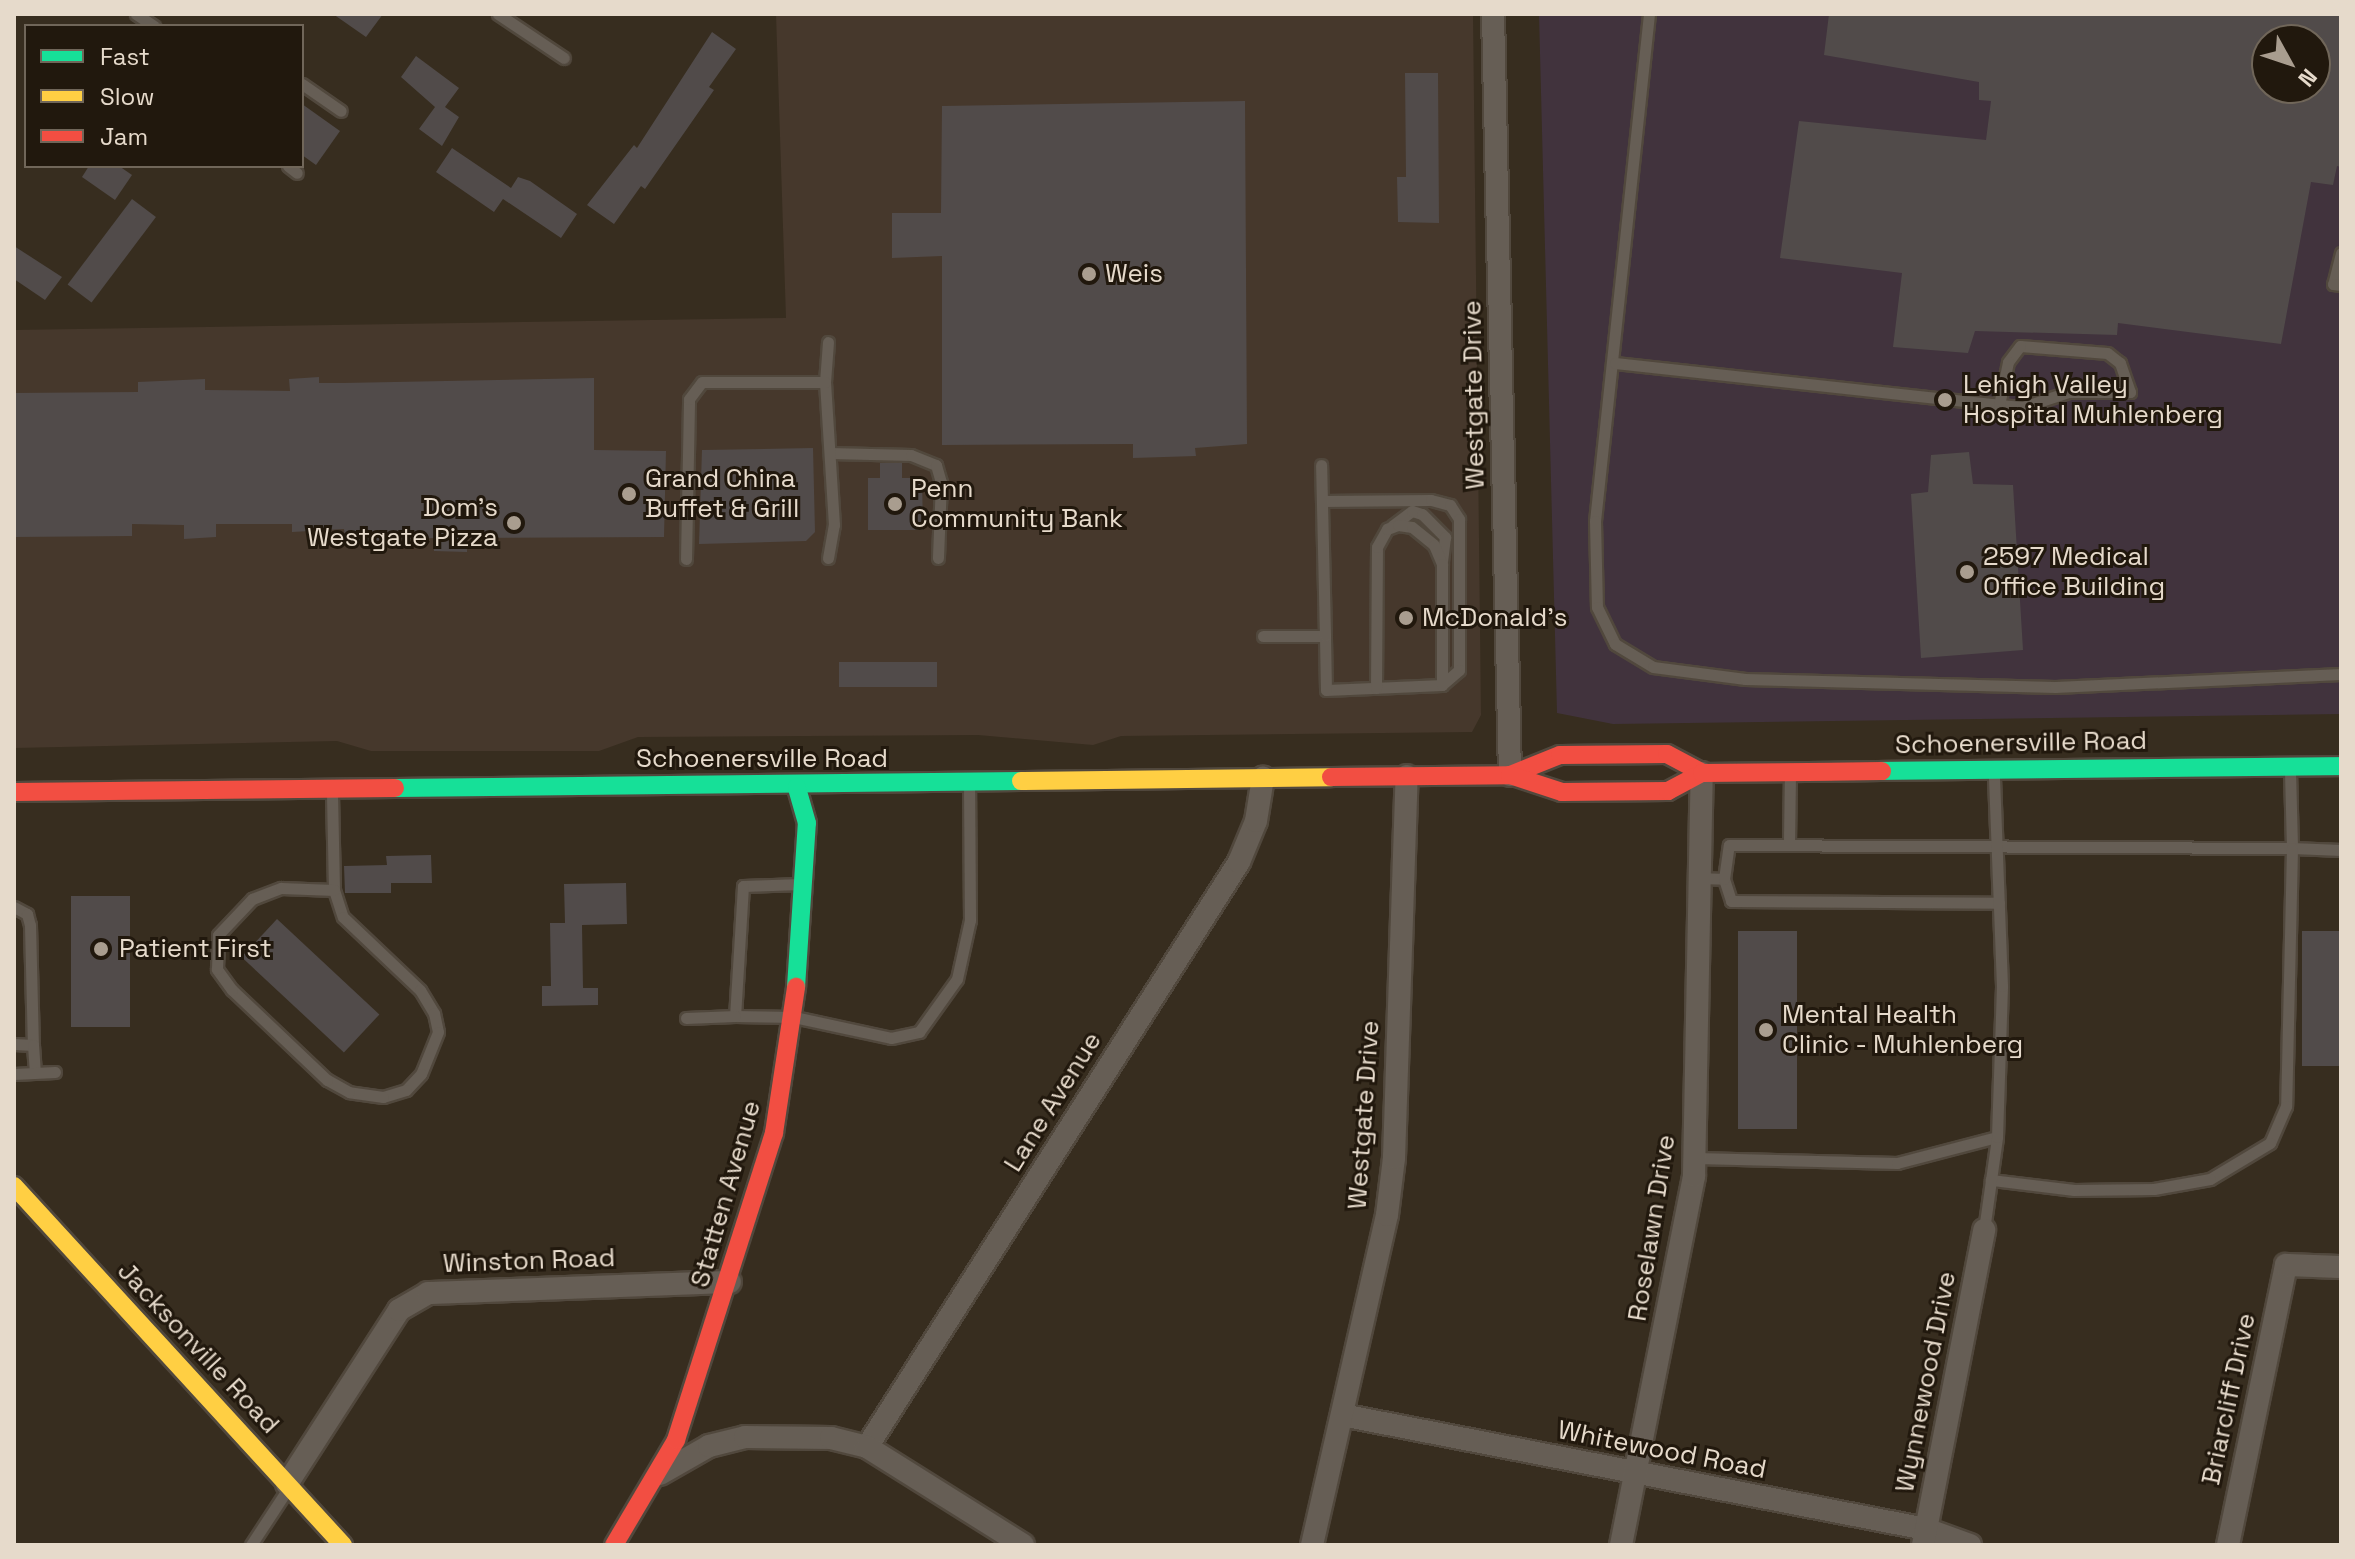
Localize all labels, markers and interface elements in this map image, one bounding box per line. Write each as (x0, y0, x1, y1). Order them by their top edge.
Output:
legend (24, 24, 304, 168)
north arrow (2251, 24, 2331, 104)
text: Fast (100, 41, 150, 72)
text: N (2292, 63, 2323, 93)
text: Slow (100, 81, 154, 112)
text: Jam (100, 121, 148, 152)
place label: Weis (1105, 258, 1163, 290)
marker: Weis (1080, 265, 1098, 283)
street label: Westgate Drive (1457, 300, 1491, 490)
place label: Lehigh Valley Hospital Muhlenberg (1963, 369, 2223, 430)
marker: Lehigh Valley Hospital Muhlenberg (1934, 389, 1956, 411)
place label: Grand China Buffet & Grill (645, 463, 799, 524)
place label: Penn Community Bank (911, 473, 1123, 534)
marker: Grand China Buffet & Grill (620, 485, 638, 503)
place label: Dom's Westgate Pizza (307, 492, 498, 554)
marker: Penn Community Bank (886, 495, 904, 513)
marker: Dom's Westgate Pizza (505, 514, 523, 532)
place label: 2597 Medical Office Building (1983, 541, 2165, 602)
marker: 2597 Medical Office Building (1958, 563, 1976, 581)
place label: McDonald's (1422, 602, 1567, 634)
marker: McDonald's (1397, 609, 1415, 627)
street label: Schoenersville Road (1895, 725, 2147, 761)
street label: Schoenersville Road (636, 743, 888, 775)
place label: Patient First (119, 933, 272, 965)
marker: Patient First (90, 938, 112, 960)
place label: Mental Health Clinic - Muhlenberg (1782, 999, 2025, 1060)
street label: Westgate Drive (1342, 1019, 1386, 1211)
marker: Mental Health Clinic - Muhlenberg (1757, 1021, 1775, 1039)
street label: Lane Avenue (998, 1026, 1108, 1178)
street label: Statten Avenue (684, 1097, 768, 1291)
street label: Roselawn Drive (1622, 1133, 1682, 1323)
street label: Winston Road (442, 1242, 616, 1280)
street label: Jacksonville Road (111, 1256, 285, 1440)
street label: Wynnewood Drive (1889, 1269, 1963, 1495)
street label: Briarcliff Drive (2196, 1310, 2262, 1488)
street label: Whitewood Road (1555, 1414, 1769, 1486)

